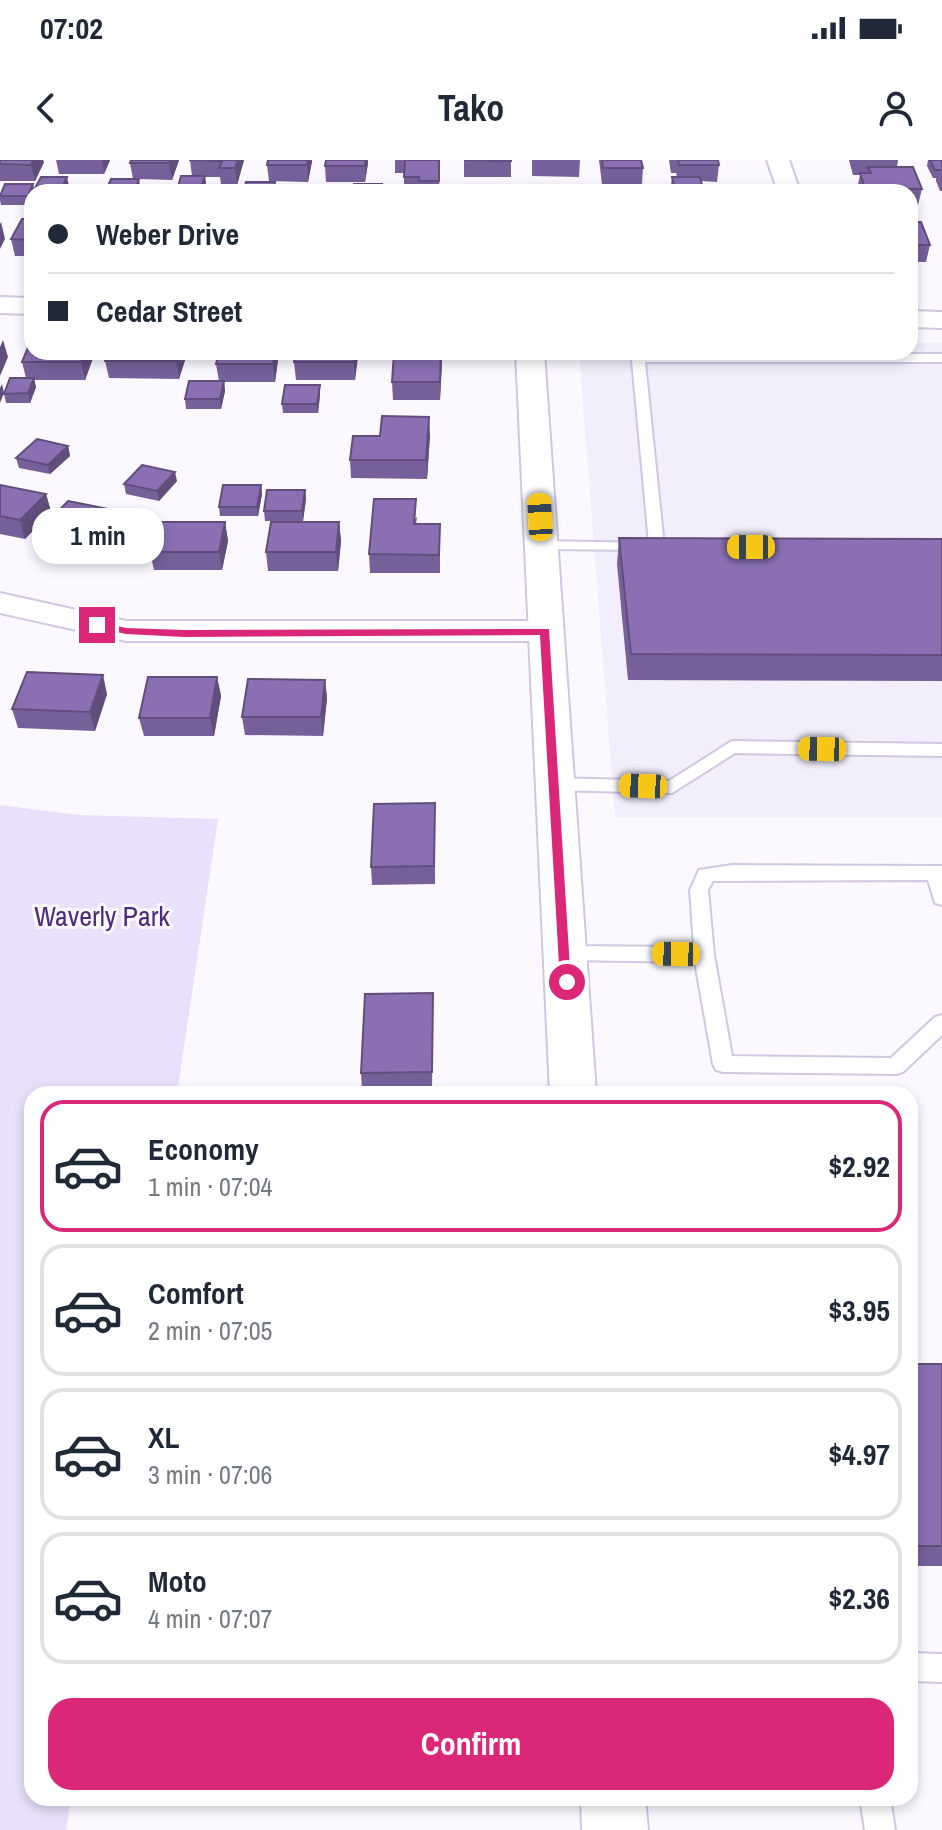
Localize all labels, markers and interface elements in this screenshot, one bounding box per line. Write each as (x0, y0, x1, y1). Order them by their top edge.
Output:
text: 07:02 (40, 8, 103, 48)
text: Tako (438, 84, 504, 132)
icon: back (24, 86, 68, 130)
icon: person (874, 86, 918, 130)
text: Weber Drive (96, 214, 239, 254)
text: Cedar Street (96, 291, 242, 331)
car (527, 492, 553, 542)
callout: 1 min (31, 509, 163, 565)
text: 1 min (70, 518, 126, 553)
car (727, 535, 775, 559)
route end (79, 607, 115, 643)
car (798, 737, 846, 761)
car (619, 773, 667, 799)
park label: Waverly Park (34, 897, 170, 935)
car (652, 942, 700, 966)
route start (549, 964, 585, 1000)
text: Economy (148, 1129, 259, 1169)
icon: car (52, 1130, 124, 1202)
text: $2.92 (828, 1146, 890, 1186)
text: 1 min · 07:04 (148, 1169, 272, 1204)
text: Comfort (148, 1273, 244, 1313)
icon: car (52, 1274, 124, 1346)
text: $3.95 (828, 1290, 890, 1330)
text: 2 min · 07:05 (148, 1313, 272, 1348)
text: XL (148, 1417, 179, 1457)
icon: car (52, 1418, 124, 1490)
text: $4.97 (828, 1434, 890, 1474)
text: 3 min · 07:06 (148, 1457, 272, 1492)
text: Moto (148, 1561, 207, 1601)
icon: car (52, 1562, 124, 1634)
text: $2.36 (828, 1578, 890, 1618)
text: 4 min · 07:07 (148, 1601, 272, 1636)
button: Confirm (48, 1698, 894, 1790)

